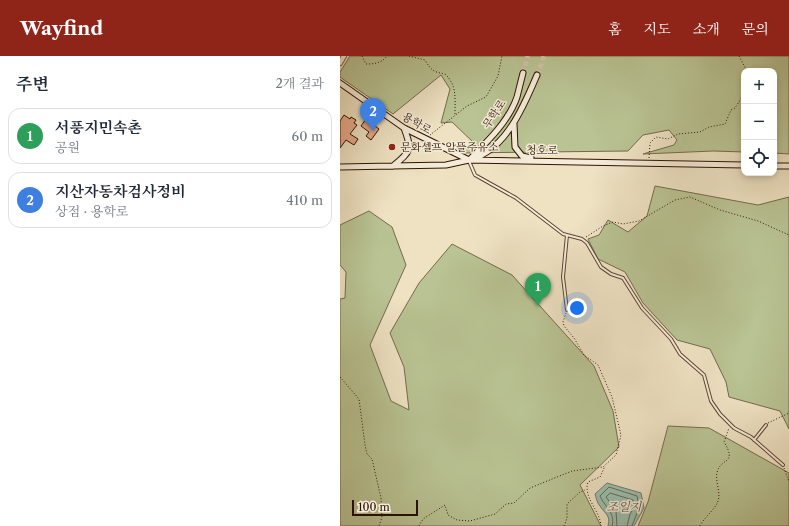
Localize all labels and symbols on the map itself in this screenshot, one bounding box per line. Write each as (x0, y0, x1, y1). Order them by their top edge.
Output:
street label: 무학로 (479, 97, 509, 131)
pin: 2 (360, 98, 386, 131)
street label: 용학로 (400, 109, 435, 137)
place label: 문화셀프 알뜰주유소 (400, 140, 499, 154)
marker: 문화셀프 알뜰주유소 (387, 142, 397, 152)
street label: 청호로 (526, 143, 558, 157)
pin: 1 (525, 273, 551, 306)
your location (567, 298, 587, 318)
scale bar (352, 498, 418, 517)
water label: 조일지 (607, 499, 643, 514)

